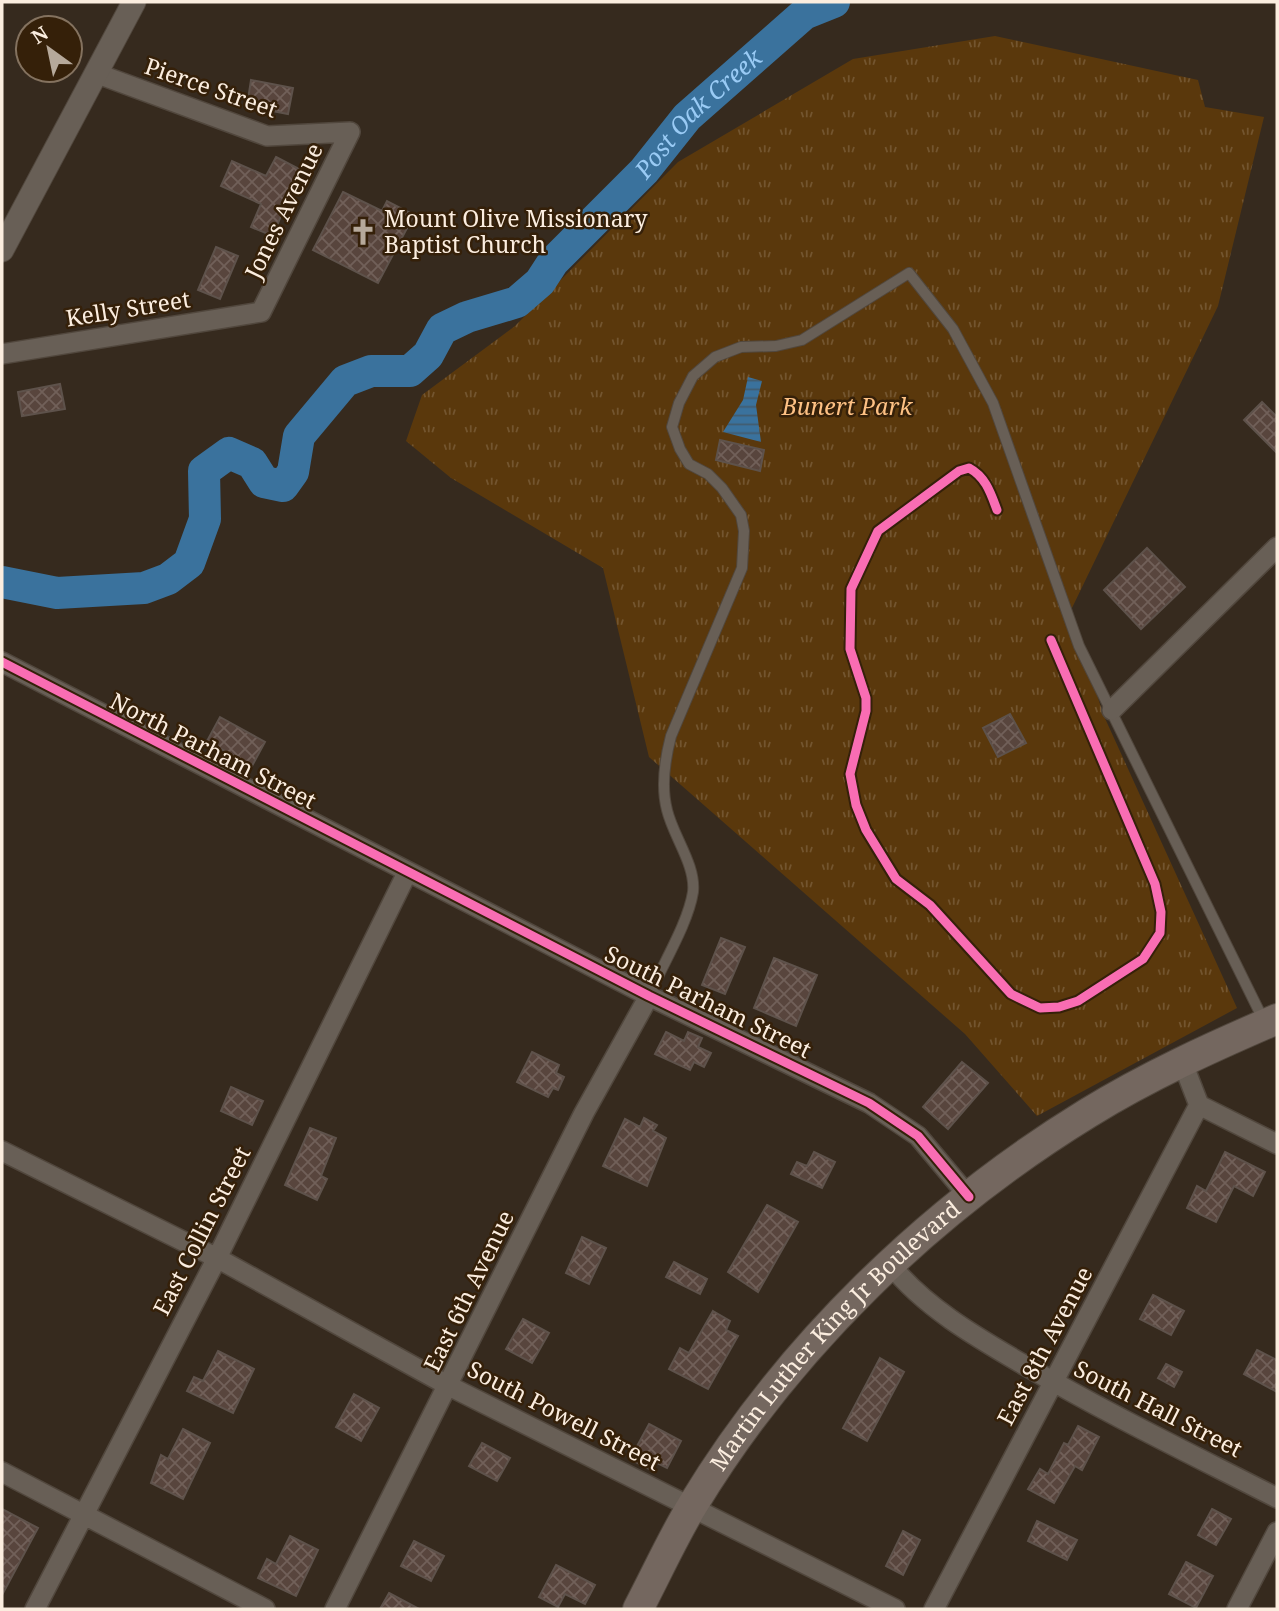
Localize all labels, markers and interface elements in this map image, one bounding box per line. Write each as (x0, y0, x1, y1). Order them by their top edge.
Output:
north arrow (14, 14, 84, 84)
text: N (26, 20, 53, 50)
water label: Post Oak Creek (626, 40, 769, 185)
street label: Pierce Street (141, 49, 282, 125)
street label: Jones Avenue (236, 137, 330, 285)
place label: Mount Olive Missionary Baptist Church (384, 202, 647, 260)
church icon: Mount Olive Missionary Baptist Church (348, 217, 378, 247)
street label: Kelly Street (63, 282, 192, 334)
park label: Bunert Park (781, 390, 913, 422)
street label: North Parham Street (105, 684, 322, 816)
street label: South Parham Street (600, 937, 817, 1065)
street label: East Collin Street (145, 1141, 258, 1321)
street label: Martin Luther King Jr Boulevard (702, 1192, 967, 1477)
street label: East 6th Avenue (415, 1205, 521, 1376)
street label: East 8th Avenue (989, 1261, 1099, 1431)
street label: South Hall Street (1069, 1352, 1248, 1464)
street label: South Powell Street (462, 1353, 667, 1478)

